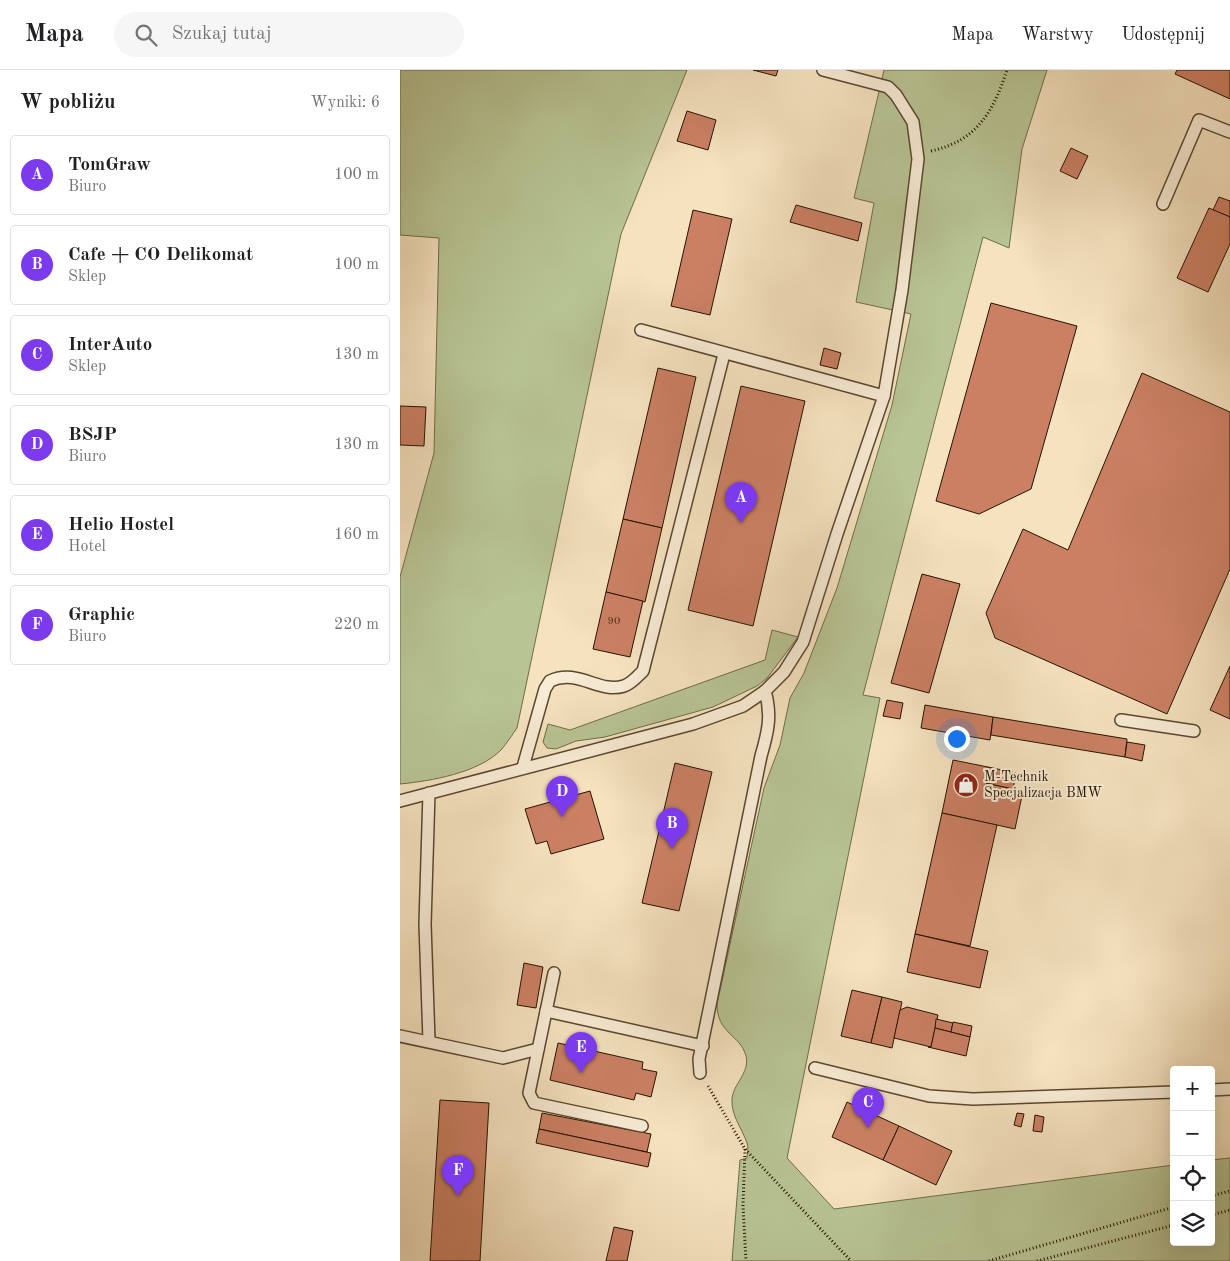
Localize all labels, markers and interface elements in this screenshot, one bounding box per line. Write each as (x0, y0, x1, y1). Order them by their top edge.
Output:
search box (114, 12, 464, 57)
icon: search (132, 21, 160, 49)
text: Mapa (25, 23, 84, 47)
text: Szukaj tutaj (172, 25, 272, 44)
text: Mapa (952, 26, 994, 44)
text: Warstwy (1022, 26, 1093, 44)
text: Udostępnij (1121, 26, 1205, 44)
text: W pobliżu (20, 92, 115, 113)
text: Wyniki: 6 (311, 95, 380, 111)
text: TomGraw (68, 156, 151, 175)
text: A (31, 167, 43, 183)
text: 100 m (334, 167, 379, 183)
text: Biuro (68, 179, 106, 195)
text: Cafe + CO Delikomat (68, 246, 253, 265)
text: B (31, 257, 43, 273)
text: 100 m (334, 257, 379, 273)
text: Sklep (68, 269, 106, 285)
text: InterAuto (68, 336, 152, 355)
text: C (32, 347, 42, 363)
text: 130 m (334, 347, 379, 363)
text: Sklep (68, 359, 106, 375)
text: BSJP (68, 426, 117, 445)
text: D (31, 437, 43, 453)
text: 130 m (334, 437, 379, 453)
text: Biuro (68, 449, 106, 465)
pin: A (725, 482, 757, 523)
text: Helio Hostel (68, 516, 174, 535)
text: E (31, 527, 43, 543)
text: 160 m (334, 527, 379, 543)
text: Hotel (68, 539, 106, 555)
text: Graphic (68, 606, 135, 625)
house number: 90 (608, 616, 620, 627)
text: F (32, 617, 42, 633)
text: 220 m (334, 617, 379, 633)
text: Biuro (68, 629, 106, 645)
your location (944, 726, 970, 752)
place label: M-Technik Specjalizacja BMW (984, 770, 1102, 800)
shop icon: M-Technik Specjalizacja BMW (953, 772, 979, 798)
pin: D (546, 776, 578, 817)
pin: B (656, 808, 688, 849)
pin: E (565, 1032, 597, 1073)
map controls (1170, 1066, 1215, 1246)
button: + (1170, 1066, 1215, 1111)
pin: C (852, 1087, 884, 1128)
button: − (1170, 1111, 1215, 1156)
pin: F (442, 1155, 474, 1196)
button: locate (1170, 1156, 1215, 1201)
button: layers (1170, 1201, 1215, 1246)

